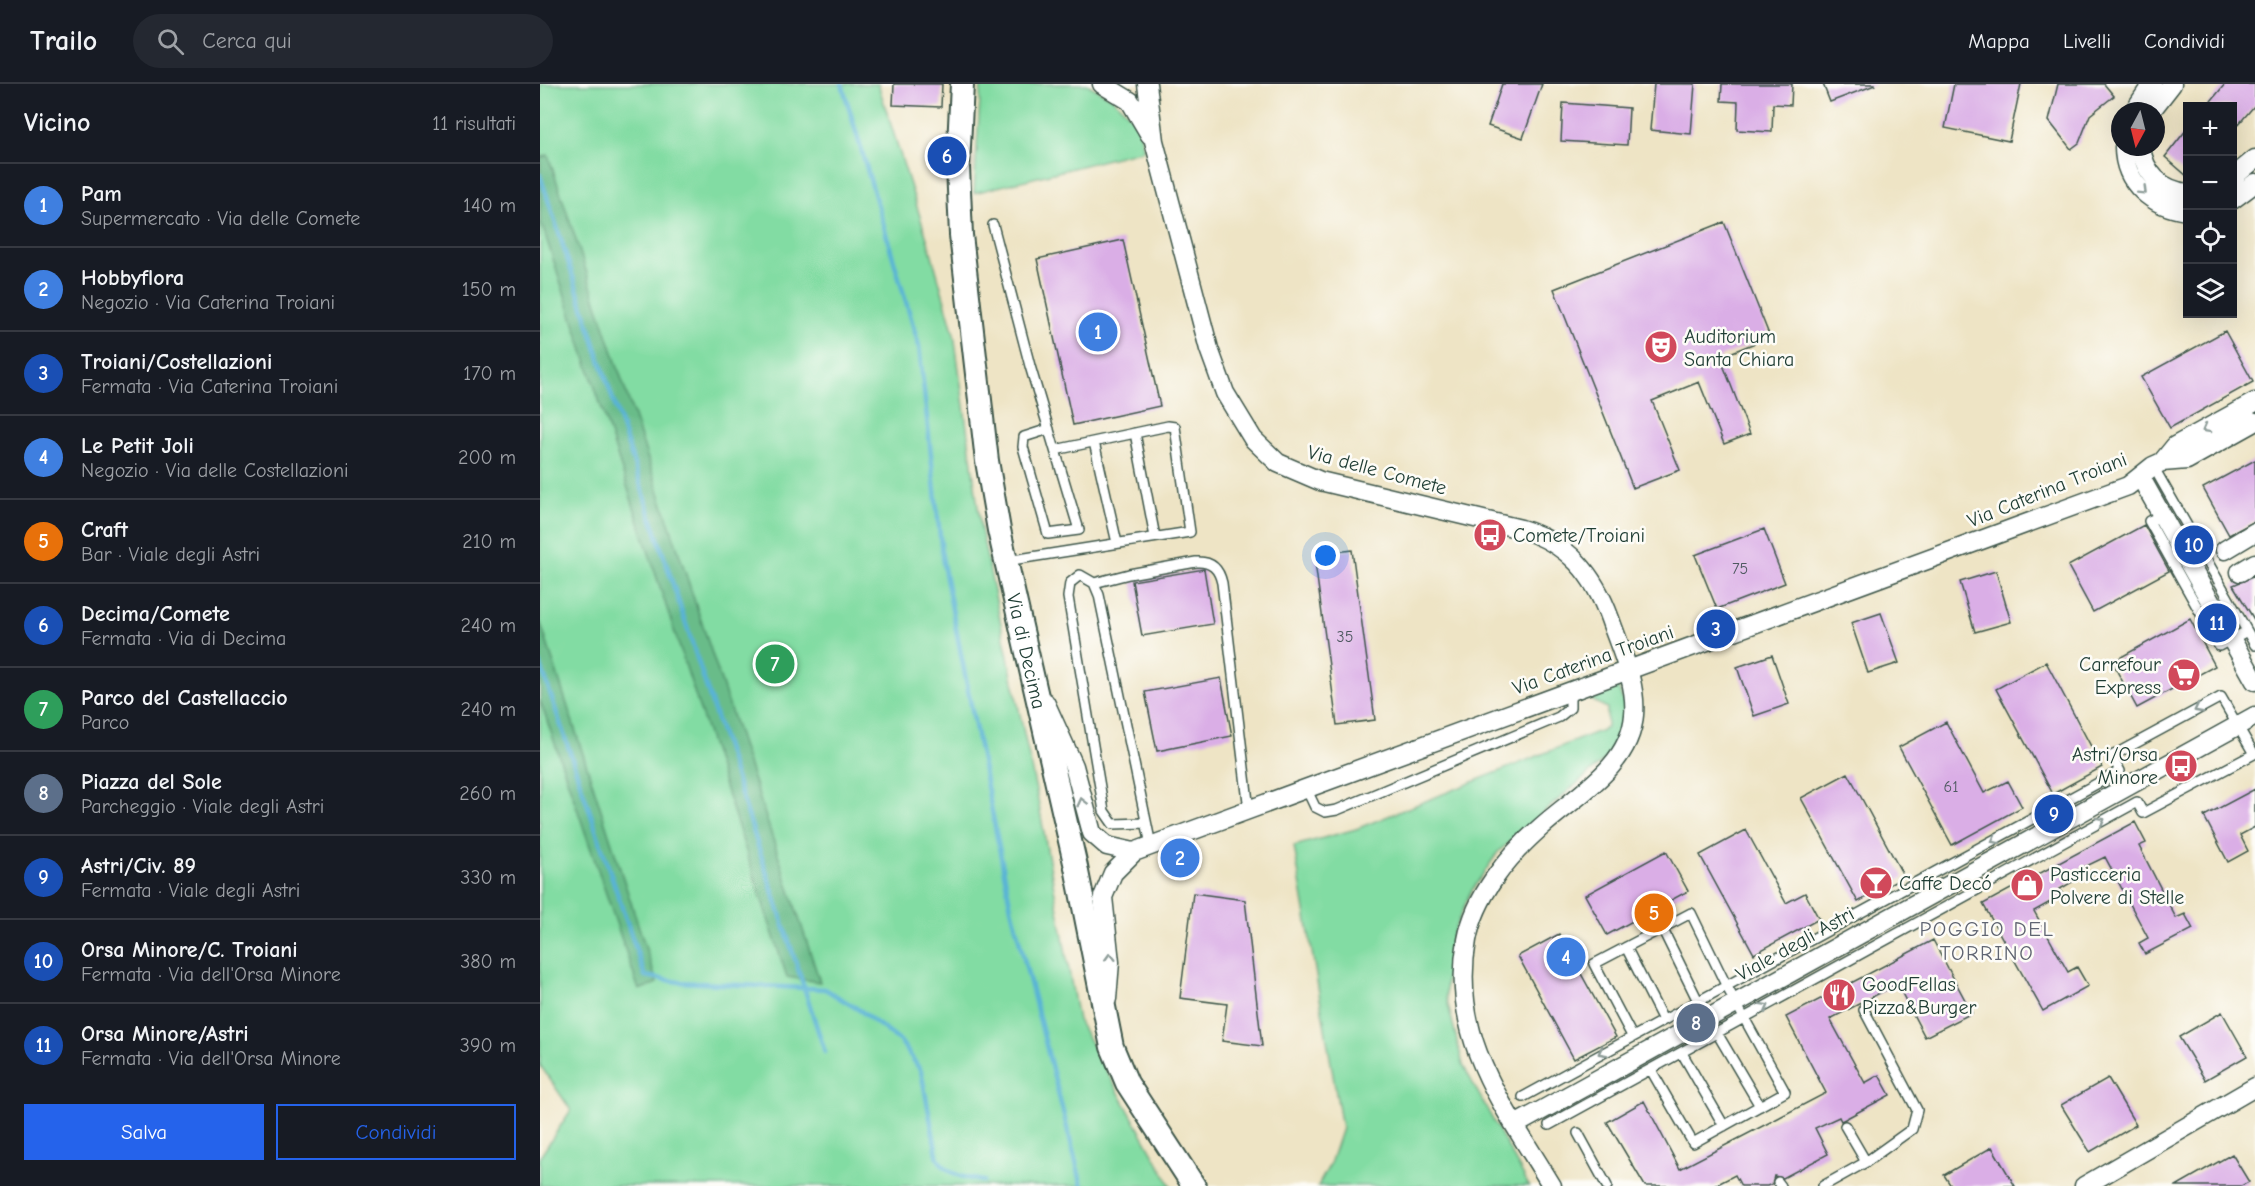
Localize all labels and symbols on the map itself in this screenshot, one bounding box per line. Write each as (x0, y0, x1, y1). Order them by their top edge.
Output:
north arrow (2111, 102, 2165, 156)
pin: 6 (928, 134, 966, 178)
one-way arrow (2136, 184, 2147, 195)
pin: 1 (1078, 310, 1118, 354)
place label: Auditorium Santa Chiara (1684, 325, 1794, 371)
theatre icon: Auditorium Santa Chiara (1643, 329, 1679, 365)
one-way arrow (2201, 422, 2212, 433)
street label: Via delle Comete (1305, 440, 1449, 500)
street label: Via Caterina Troiani (1964, 448, 2130, 532)
bus stop icon: Comete/Troiani (1472, 517, 1508, 553)
pin: 10 (2174, 522, 2214, 568)
place label: Comete/Troiani (1513, 524, 1645, 547)
your location (1311, 541, 1340, 570)
house number: 75 (1732, 560, 1748, 578)
street label: Via di Decima (1002, 591, 1051, 711)
pin: 11 (2198, 600, 2236, 646)
pin: 3 (1696, 606, 1736, 652)
street label: Via Caterina Troiani (1509, 620, 1677, 700)
house number: 35 (1337, 628, 1353, 646)
pin: 7 (756, 642, 794, 686)
place label: Carrefour Express (2079, 653, 2161, 699)
supermarket icon: Carrefour Express (2166, 657, 2202, 693)
one-way arrow (2194, 702, 2204, 713)
place label: Astri/Orsa Minore (2072, 743, 2158, 789)
bus stop icon: Astri/Orsa Minore (2163, 748, 2199, 784)
house number: 61 (1943, 778, 1959, 796)
pin: 9 (2034, 792, 2074, 836)
one-way arrow (1077, 797, 1090, 807)
one-way arrow (2095, 817, 2106, 828)
one-way arrow (1991, 833, 2001, 844)
pin: 2 (1160, 836, 1200, 880)
place label: Pasticceria Polvere di Stelle (2050, 863, 2184, 909)
bar icon: Caffe Decó (1858, 865, 1894, 901)
shop icon: Pasticceria Polvere di Stelle (2009, 867, 2045, 903)
place label: Caffe Decó (1899, 872, 1992, 895)
pin: 5 (1634, 890, 1674, 936)
street label: Viale degli Astri (1732, 902, 1858, 986)
district label: POGGIO DEL TORRINO (1920, 917, 2054, 965)
pin: 4 (1546, 934, 1586, 980)
one-way arrow (1103, 953, 1116, 962)
place label: GoodFellas Pizza&Burger (1862, 973, 1976, 1019)
restaurant icon: GoodFellas Pizza&Burger (1821, 977, 1857, 1013)
pin: 8 (1676, 1000, 1716, 1046)
one-way arrow (1759, 1002, 1769, 1014)
one-way arrow (1598, 1045, 1608, 1056)

